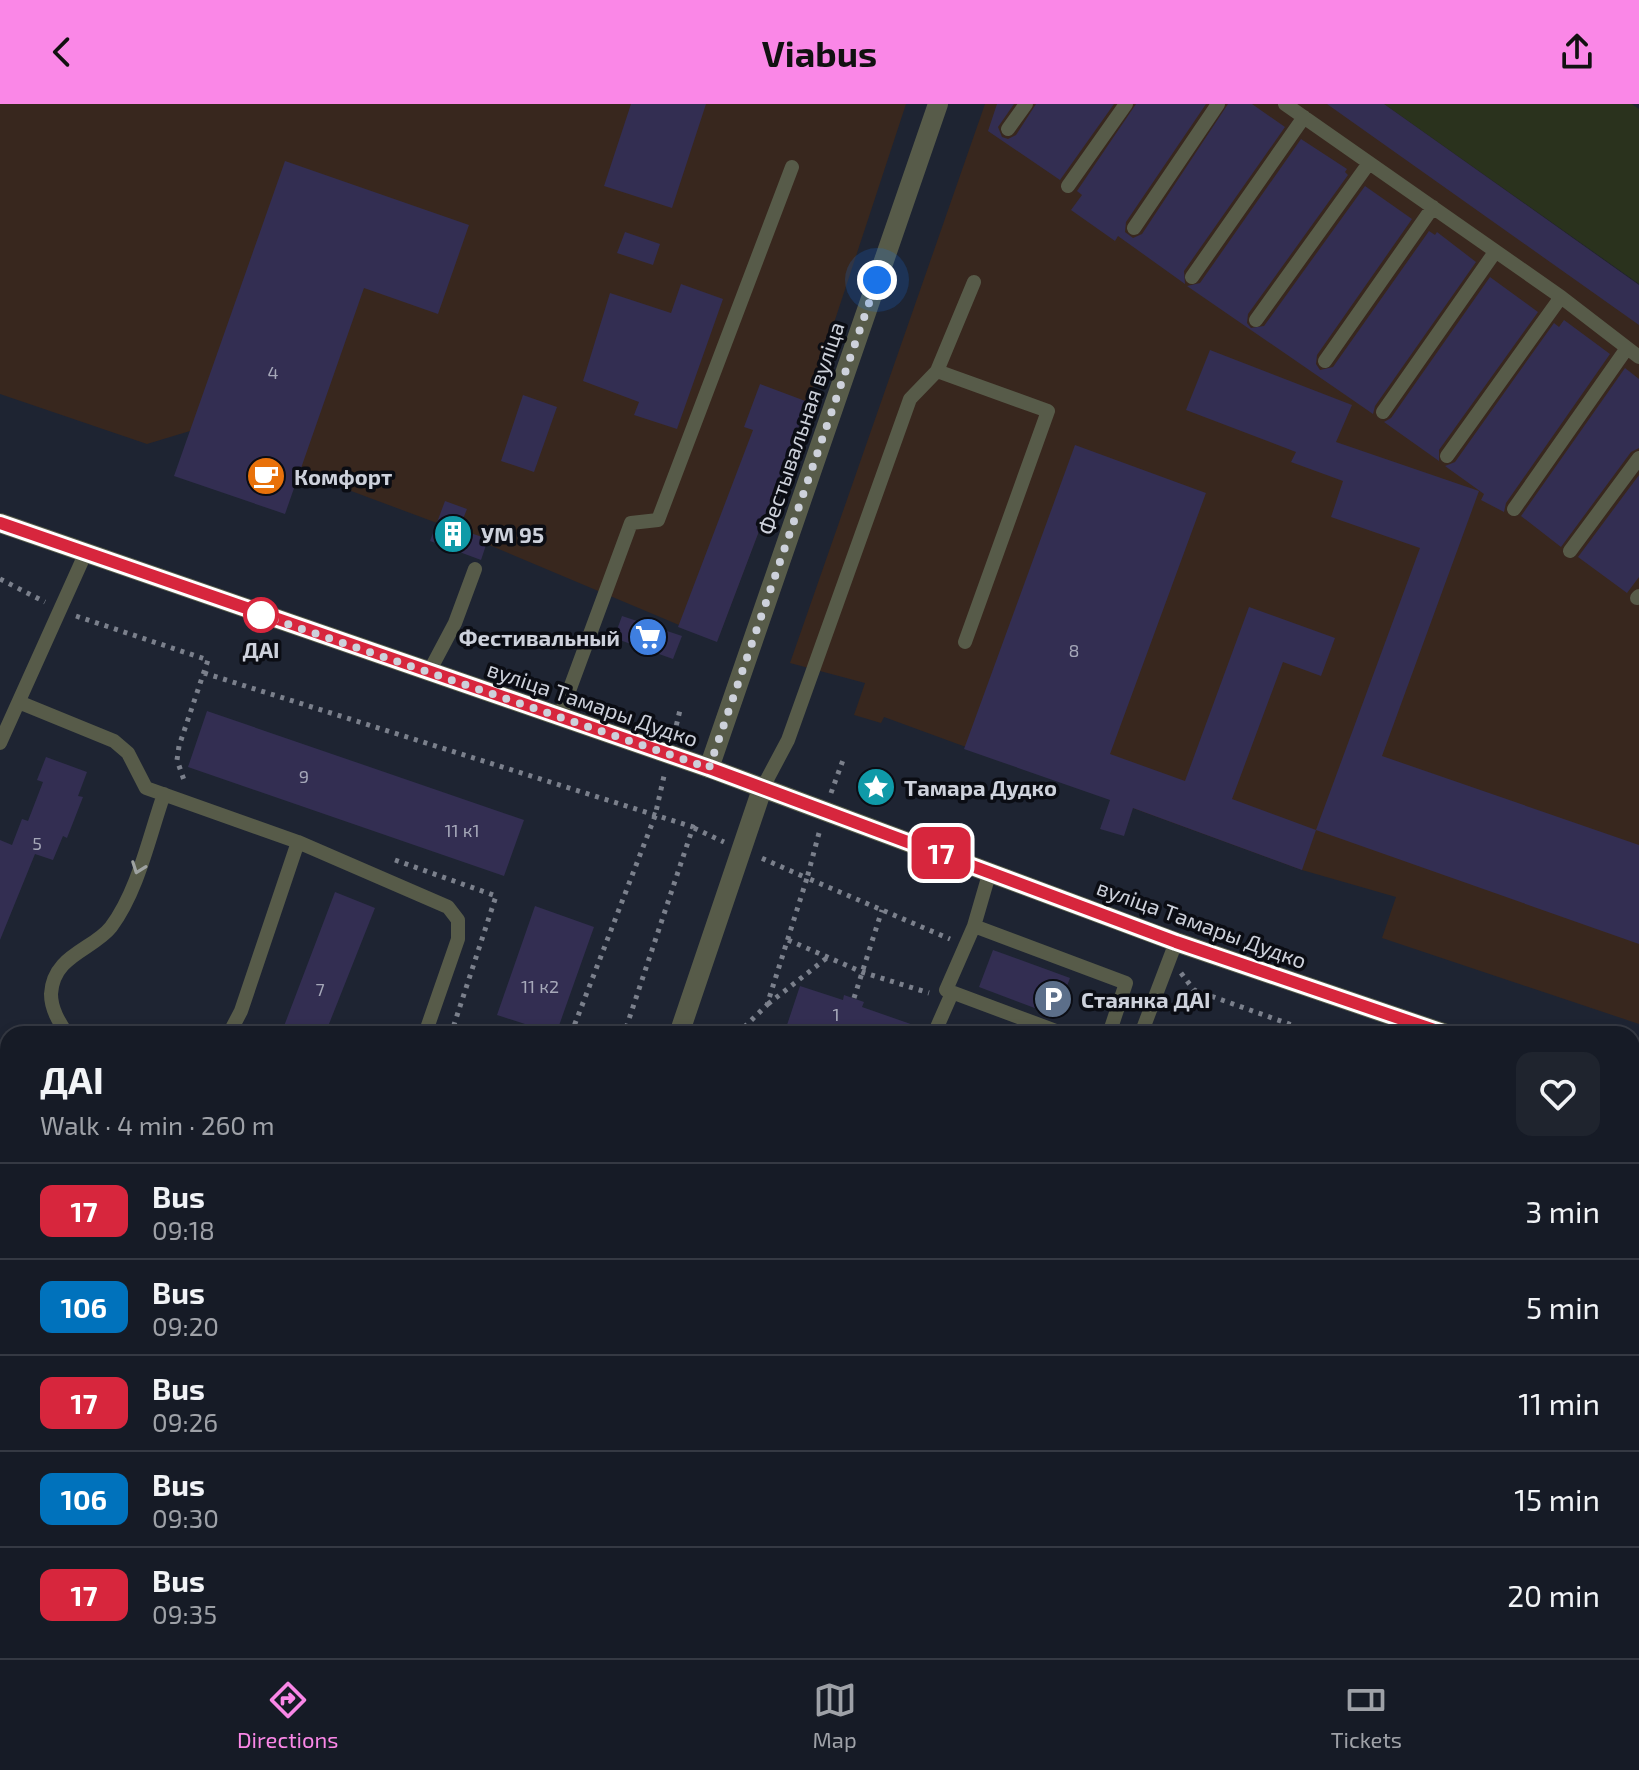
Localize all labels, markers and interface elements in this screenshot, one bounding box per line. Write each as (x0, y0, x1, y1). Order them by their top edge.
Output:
icon: back (40, 30, 84, 74)
icon: share (1555, 30, 1599, 74)
text: Viabus (762, 31, 877, 74)
your location (857, 260, 897, 300)
street label: Фестывальная вуліца (751, 318, 850, 538)
house number: 4 (267, 361, 279, 383)
cafe icon: Комфорт (245, 455, 287, 497)
place label: Комфорт (294, 463, 392, 489)
building icon: УМ 95 (432, 513, 474, 555)
place label: УМ 95 (481, 521, 544, 547)
marker: ДАІ (244, 598, 278, 632)
supermarket icon: Фестивальный (627, 616, 669, 658)
place label: Фестивальный (459, 624, 620, 650)
place label: ДАІ (242, 636, 280, 662)
house number: 8 (1069, 639, 1079, 661)
street label: вуліца Тамары Дудко (484, 655, 702, 752)
house number: 9 (299, 765, 309, 787)
place icon: Тамара Дудко (855, 766, 897, 808)
place label: Тамара Дудко (904, 774, 1057, 800)
house number: 11 к1 (444, 819, 480, 841)
line badge: 17 (905, 827, 977, 879)
house number: 5 (32, 832, 42, 854)
text: 17 (928, 836, 954, 870)
one-way arrow (131, 860, 148, 874)
street label: вуліца Тамары Дудко (1093, 873, 1310, 974)
house number: 11 к2 (521, 975, 559, 997)
house number: 7 (315, 978, 325, 1000)
parking icon: Стаянка ДАІ (1032, 978, 1074, 1020)
place label: Стаянка ДАІ (1081, 986, 1211, 1012)
house number: 1 (832, 1003, 840, 1025)
button: heart (1516, 1052, 1600, 1136)
text: ДАІ (40, 1056, 104, 1102)
text: Walk · 4 min · 260 m (40, 1109, 275, 1140)
text: Bus (152, 1178, 205, 1214)
text: 3 min (1525, 1193, 1600, 1229)
text: 17 (71, 1194, 97, 1228)
text: 09:18 (152, 1214, 215, 1245)
text: Bus (152, 1274, 205, 1310)
text: 5 min (1526, 1289, 1600, 1325)
text: 106 (61, 1290, 107, 1324)
text: 09:20 (152, 1310, 219, 1341)
text: Bus (152, 1370, 205, 1406)
text: 11 min (1518, 1385, 1600, 1421)
text: 17 (71, 1386, 97, 1420)
text: 09:26 (152, 1406, 218, 1437)
text: Bus (152, 1466, 205, 1502)
text: 15 min (1514, 1481, 1600, 1517)
text: 106 (61, 1482, 107, 1516)
text: 09:30 (152, 1502, 219, 1533)
text: Bus (152, 1562, 205, 1598)
text: 20 min (1507, 1577, 1600, 1613)
text: 17 (71, 1578, 97, 1612)
text: 09:35 (152, 1598, 217, 1629)
tab: Directions (237, 1678, 338, 1752)
tab: Map (813, 1678, 857, 1752)
tab: Tickets (1331, 1678, 1402, 1752)

